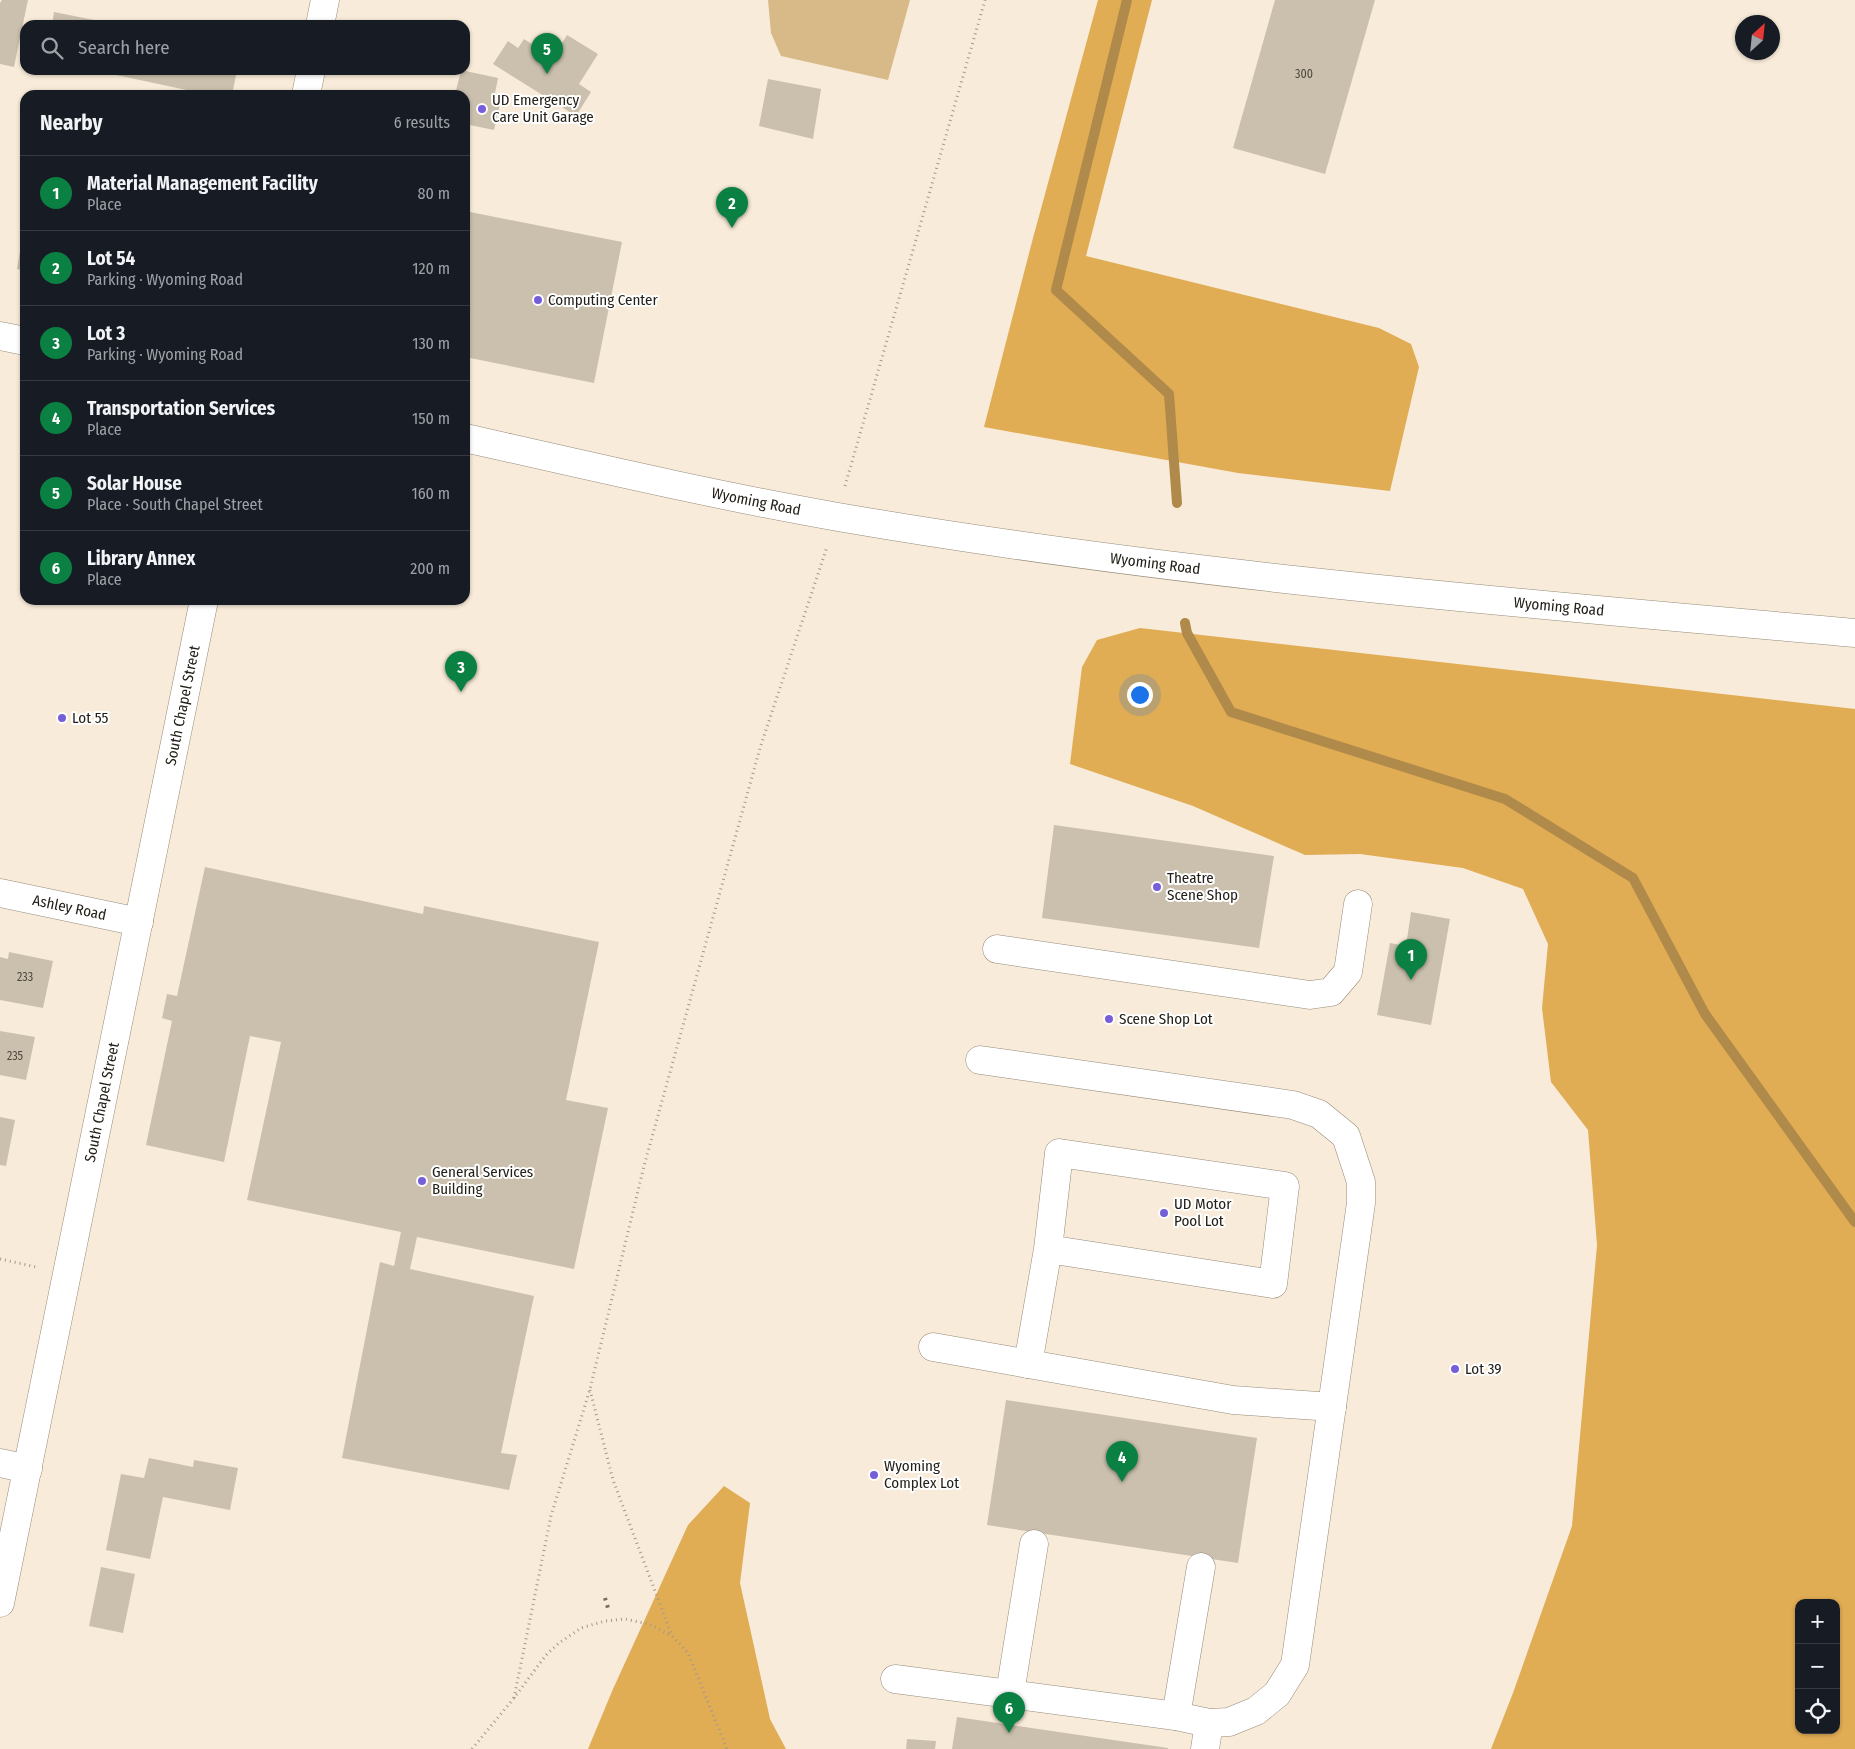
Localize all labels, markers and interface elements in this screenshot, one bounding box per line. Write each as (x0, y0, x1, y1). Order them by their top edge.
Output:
north arrow (1735, 15, 1780, 60)
search box (20, 20, 470, 75)
pin: 5 (531, 33, 563, 74)
icon: search (38, 34, 66, 62)
text: Search here (78, 36, 170, 59)
house number: 300 (1295, 67, 1313, 81)
place label: UD Emergency Care Unit Garage (492, 91, 594, 126)
marker: UD Emergency Care Unit Garage (476, 103, 488, 115)
text: Nearby (40, 110, 102, 136)
text: 6 results (394, 113, 450, 132)
text: Material Management Facility (87, 172, 318, 195)
text: 1 (53, 184, 59, 203)
text: 80 m (418, 184, 450, 203)
pin: 2 (716, 187, 748, 228)
text: Place (87, 195, 122, 214)
text: Lot 54 (87, 247, 135, 270)
text: 2 (52, 259, 60, 278)
text: 120 m (412, 259, 450, 278)
text: Parking · Wyoming Road (87, 270, 243, 289)
place label: Computing Center (548, 291, 658, 309)
marker: Computing Center (532, 294, 544, 306)
text: Lot 3 (87, 322, 125, 345)
text: 3 (52, 334, 60, 353)
text: 130 m (412, 334, 450, 353)
text: Parking · Wyoming Road (87, 345, 243, 364)
text: Transportation Services (87, 397, 275, 420)
text: 4 (52, 409, 60, 428)
text: 150 m (412, 409, 450, 428)
text: Place (87, 420, 122, 439)
text: Solar House (87, 472, 182, 495)
text: 5 (52, 484, 60, 503)
text: 160 m (411, 484, 450, 503)
street label: Wyoming Road (710, 484, 802, 519)
text: Place · South Chapel Street (87, 495, 263, 514)
text: Library Annex (87, 547, 195, 570)
street label: Wyoming Road (1109, 549, 1201, 578)
text: 6 (52, 559, 60, 578)
text: 200 m (410, 559, 450, 578)
text: Place (87, 570, 122, 589)
street label: Wyoming Road (1513, 593, 1605, 620)
street label: South Chapel Street (162, 644, 204, 767)
pin: 3 (445, 651, 477, 692)
your location (1127, 682, 1153, 708)
place label: Lot 55 (72, 709, 108, 727)
marker: Lot 55 (56, 712, 68, 724)
place label: Theatre Scene Shop (1167, 869, 1238, 904)
marker: Theatre Scene Shop (1151, 881, 1163, 893)
street label: Ashley Road (31, 891, 108, 924)
pin: 1 (1395, 939, 1427, 980)
house number: 233 (17, 970, 33, 984)
place label: Scene Shop Lot (1119, 1010, 1213, 1028)
marker: Scene Shop Lot (1103, 1013, 1115, 1025)
street label: South Chapel Street (81, 1041, 123, 1164)
house number: 235 (7, 1049, 24, 1063)
place label: General Services Building (432, 1163, 533, 1198)
marker: General Services Building (416, 1175, 428, 1187)
place label: UD Motor Pool Lot (1174, 1195, 1232, 1230)
marker: UD Motor Pool Lot (1158, 1207, 1170, 1219)
place label: Lot 39 (1465, 1360, 1502, 1378)
marker: Lot 39 (1449, 1363, 1461, 1375)
pin: 4 (1106, 1441, 1138, 1482)
place label: Wyoming Complex Lot (884, 1457, 959, 1492)
marker: Wyoming Complex Lot (868, 1469, 880, 1481)
map controls (1795, 1599, 1840, 1734)
button: + (1795, 1599, 1840, 1644)
button: − (1795, 1644, 1840, 1689)
button: locate (1795, 1689, 1840, 1734)
pin: 6 (993, 1692, 1025, 1733)

